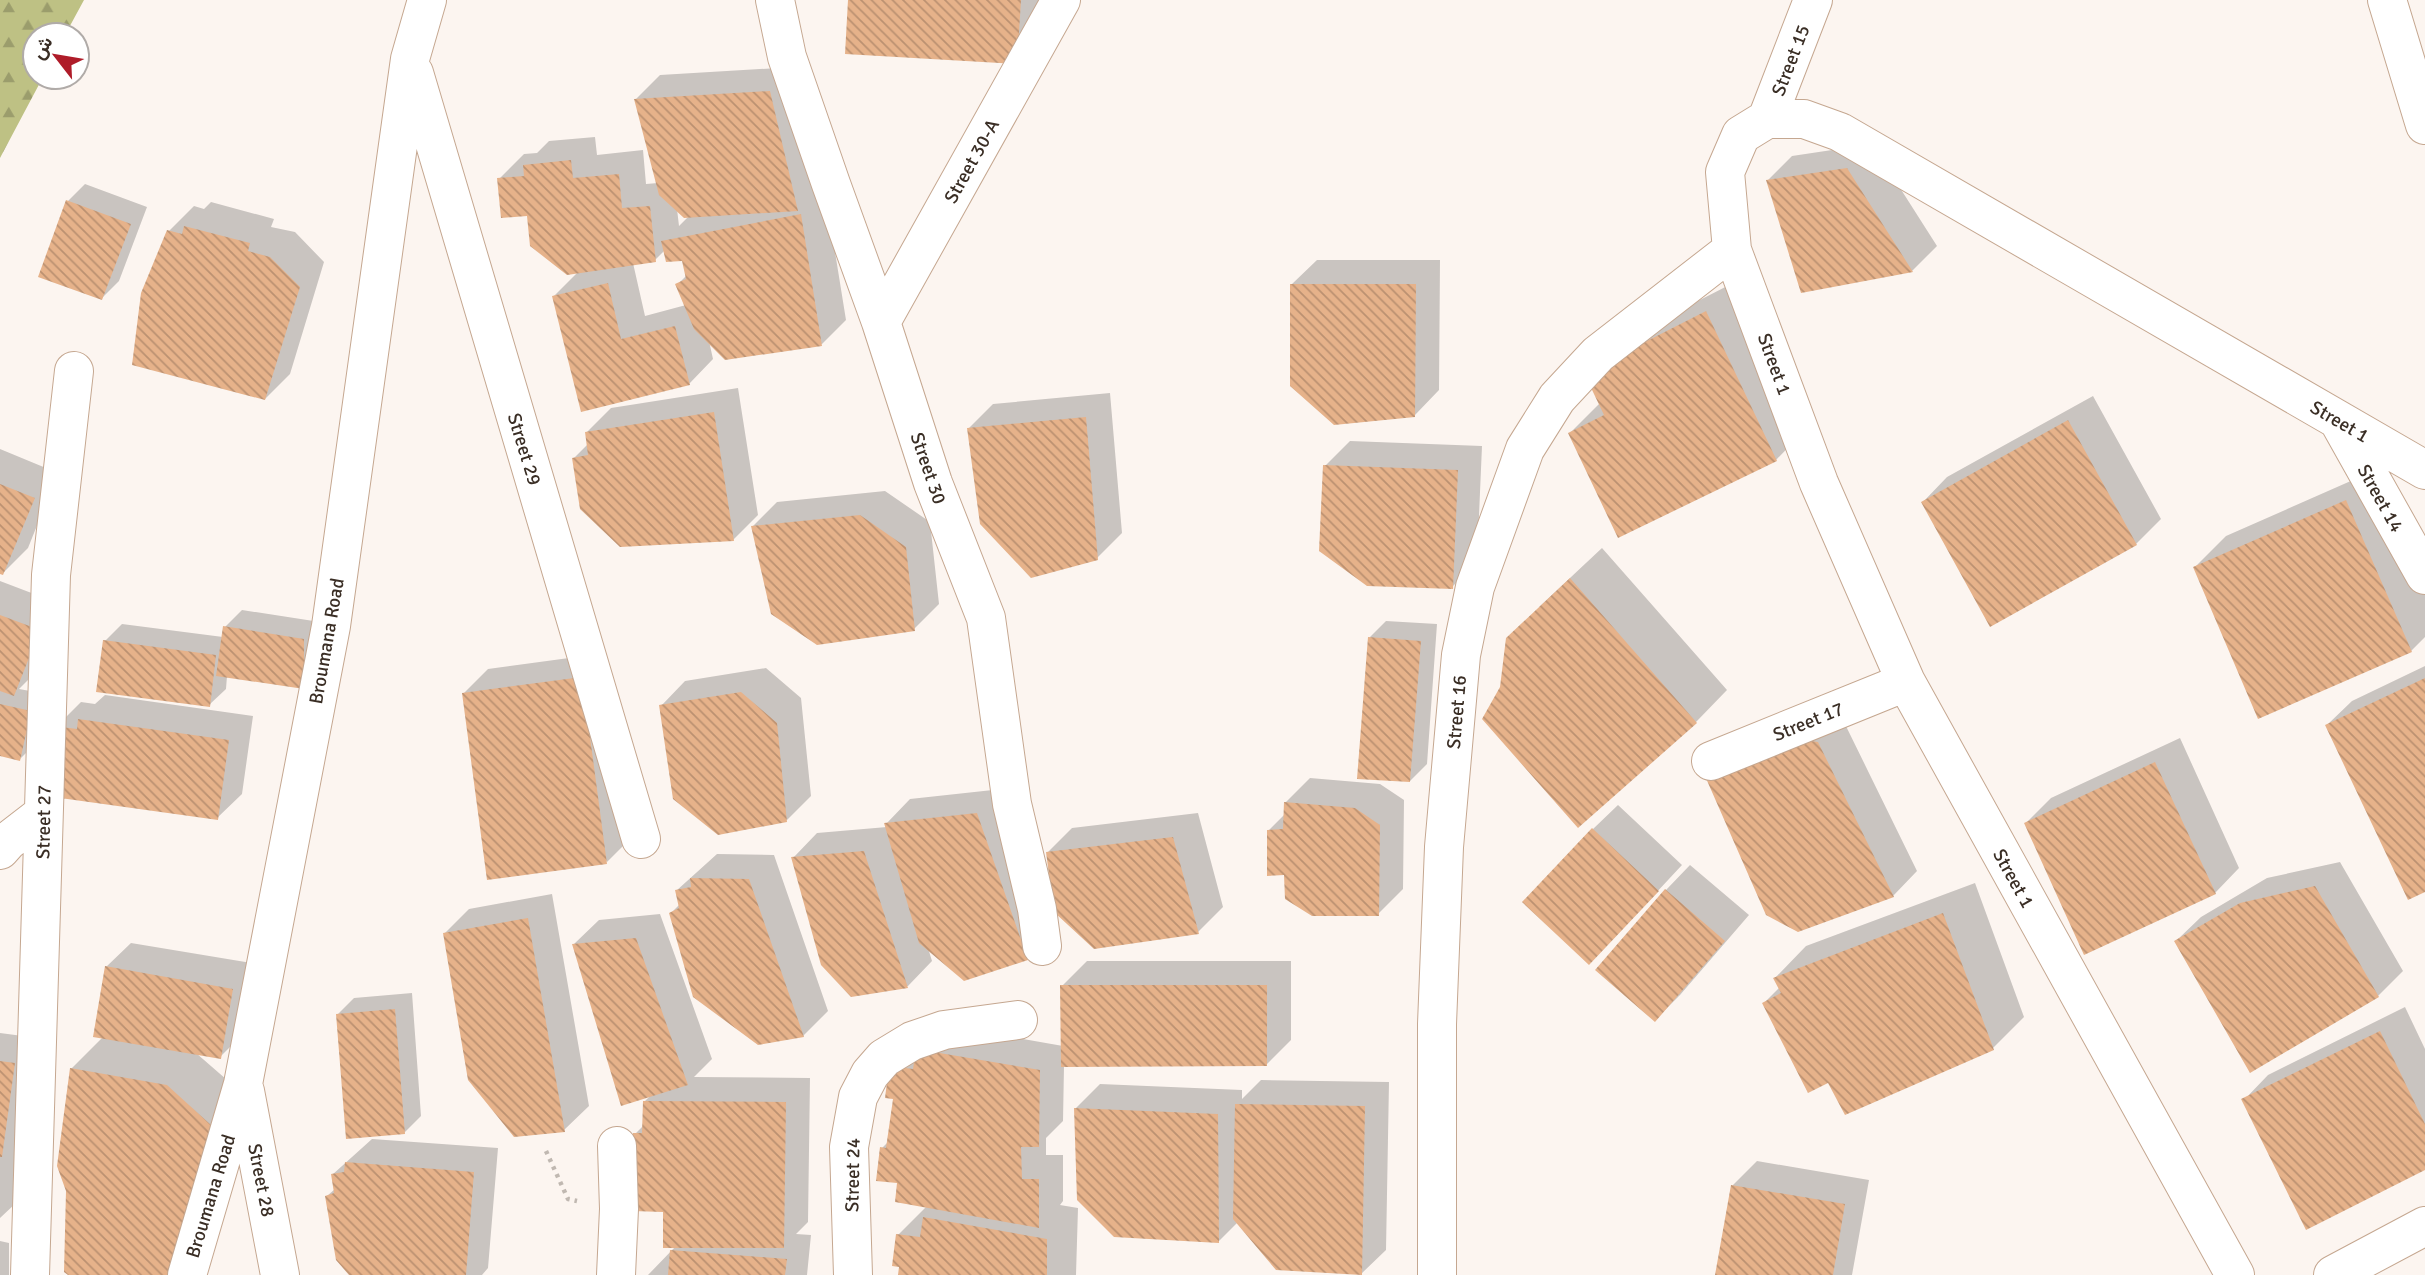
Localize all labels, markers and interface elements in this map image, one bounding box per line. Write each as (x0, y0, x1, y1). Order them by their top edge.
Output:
north arrow (21, 21, 91, 91)
street label: Street 15 (1766, 21, 1815, 99)
text: ش (26, 32, 59, 64)
street label: Street 30-A (939, 115, 1005, 208)
street label: Street 1 (1752, 330, 1796, 398)
street label: Street 1 (2306, 395, 2373, 448)
street label: Street 29 (502, 410, 546, 488)
street label: Street 30 (905, 429, 951, 507)
street label: Street 14 (2352, 460, 2409, 537)
street label: Broumana Road (304, 576, 350, 706)
street label: Street 16 (1442, 674, 1472, 750)
street label: Street 17 (1769, 697, 1847, 747)
street label: Street 27 (31, 785, 57, 859)
street label: Street 1 (1987, 845, 2039, 912)
street label: Broumana Road (181, 1132, 241, 1261)
street label: Street 24 (840, 1138, 866, 1212)
street label: Street 28 (242, 1141, 280, 1219)

